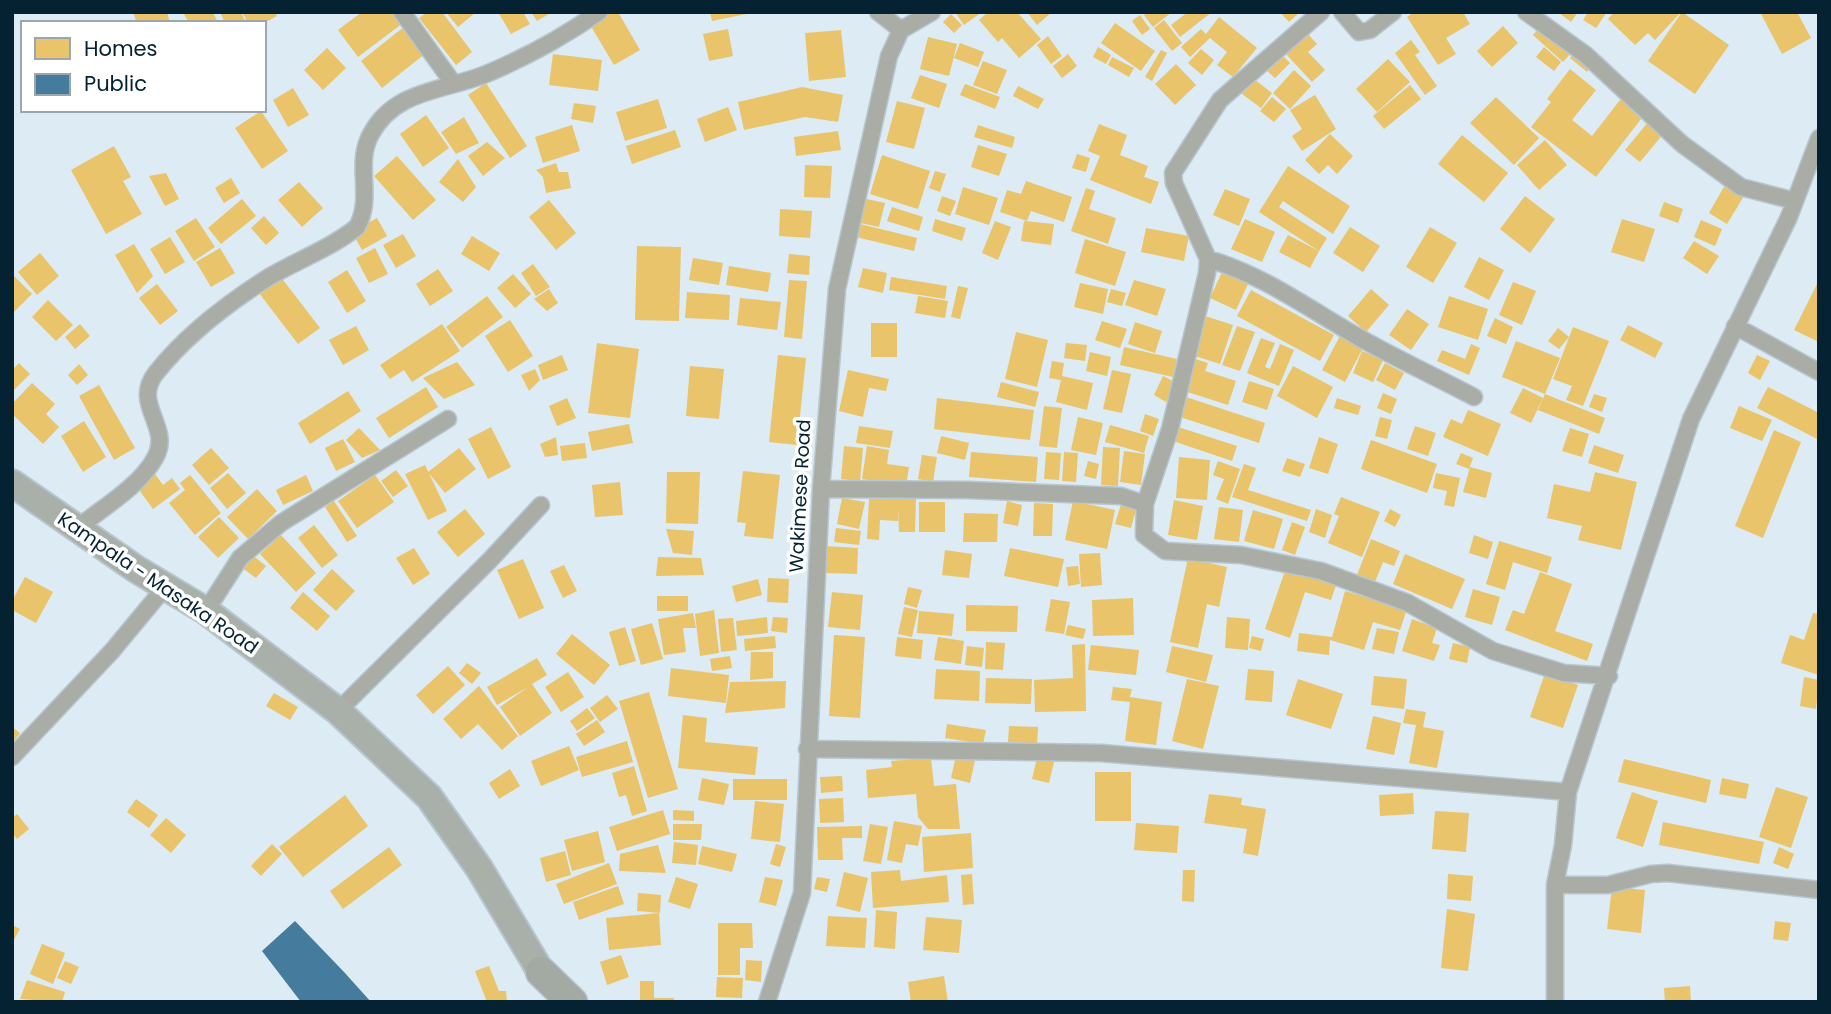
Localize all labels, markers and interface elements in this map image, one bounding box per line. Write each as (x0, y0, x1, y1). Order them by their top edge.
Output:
legend (21, 21, 266, 112)
text: Homes (84, 34, 158, 63)
text: Public (84, 69, 147, 98)
street label: Wakimese Road (783, 419, 817, 573)
street label: Kampala - Masaka Road (52, 506, 264, 660)

